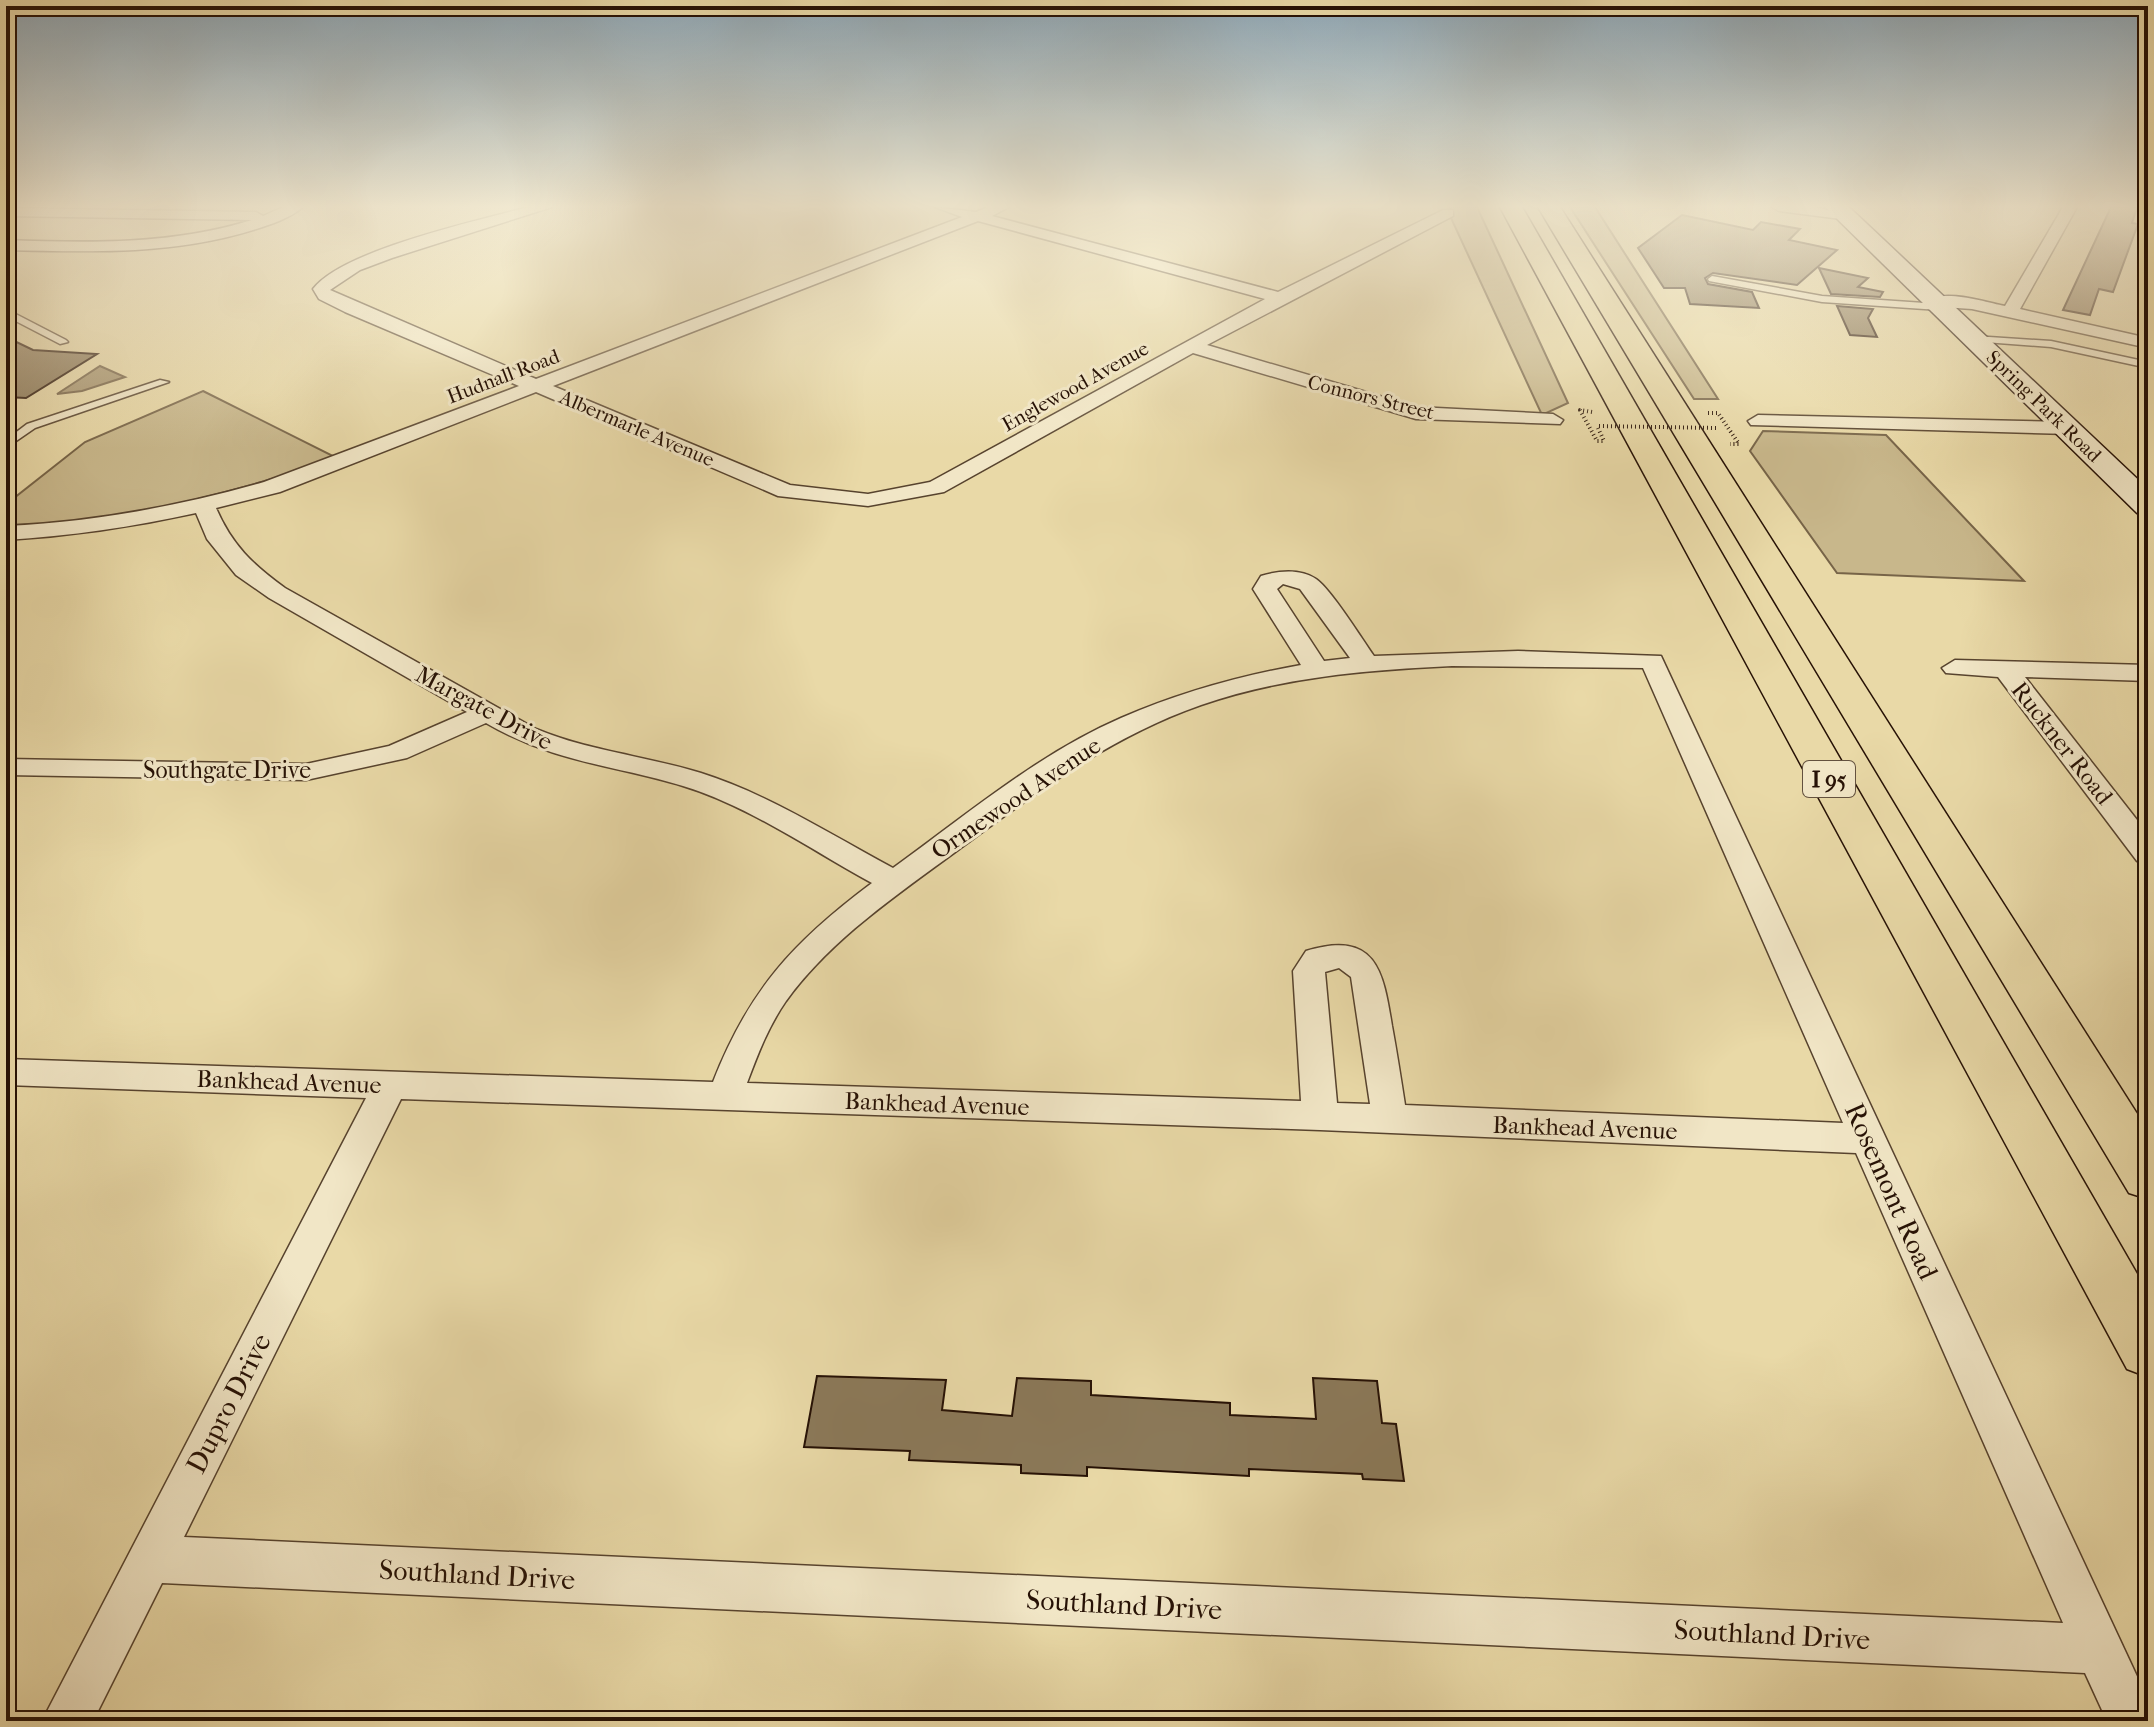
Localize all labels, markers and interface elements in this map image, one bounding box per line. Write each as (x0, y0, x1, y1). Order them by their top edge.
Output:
street label: Englewood Avenue (998, 337, 1153, 436)
street label: Hudnall Road (444, 344, 564, 408)
street label: Spring Park Road (1981, 346, 2107, 468)
street label: Connors Street (1305, 371, 1437, 424)
street label: Albermarle Avenue (555, 385, 718, 471)
street label: Margate Drive (411, 660, 557, 756)
street label: Ruckner Road (2005, 676, 2119, 811)
street label: Ormewood Avenue (926, 731, 1106, 865)
street label: Southgate Drive (143, 756, 311, 784)
road number: I 95 (1803, 761, 1855, 797)
street label: Bankhead Avenue (196, 1065, 382, 1099)
street label: Bankhead Avenue (844, 1087, 1030, 1121)
street label: Rosemont Road (1838, 1098, 1946, 1285)
street label: Bankhead Avenue (1492, 1111, 1678, 1145)
street label: Dupro Drive (179, 1328, 278, 1479)
street label: Southland Drive (378, 1553, 576, 1596)
street label: Southland Drive (1025, 1583, 1223, 1626)
street label: Southland Drive (1673, 1613, 1871, 1656)

